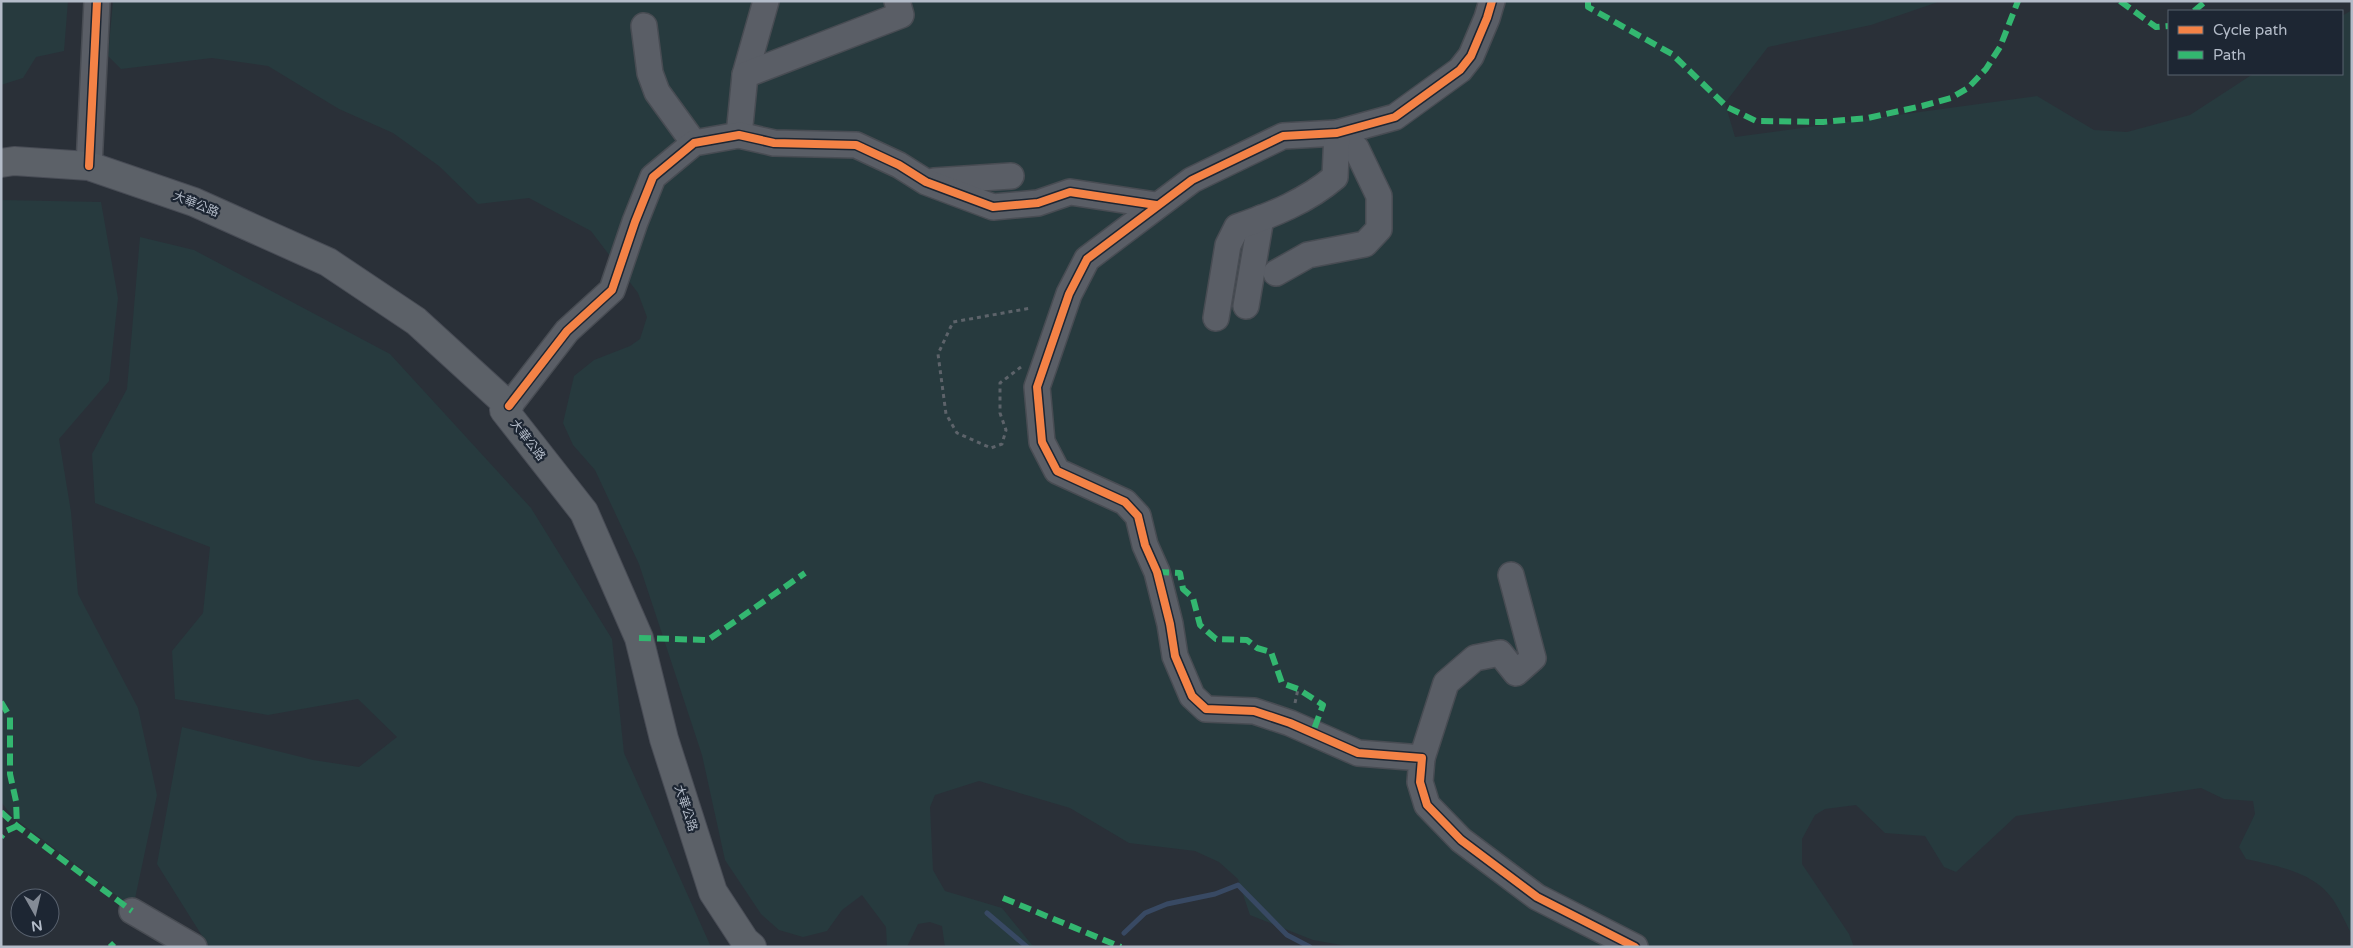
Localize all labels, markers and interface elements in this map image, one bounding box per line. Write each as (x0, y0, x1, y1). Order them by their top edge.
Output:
legend (2168, 10, 2343, 75)
text: Cycle path (2213, 21, 2287, 39)
text: Path (2213, 46, 2246, 64)
street label: 大華公路 (171, 189, 221, 219)
street label: 大華公路 (508, 417, 548, 463)
street label: 大華公路 (672, 783, 700, 833)
north arrow (10, 888, 60, 938)
text: N (30, 916, 43, 935)

